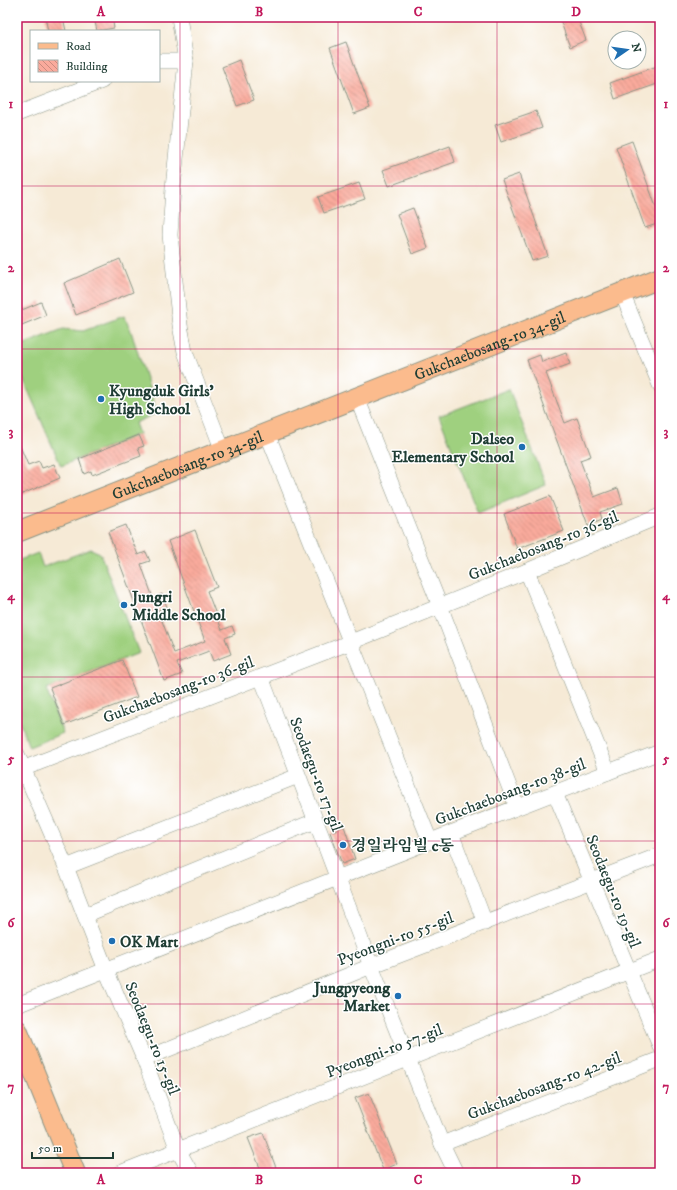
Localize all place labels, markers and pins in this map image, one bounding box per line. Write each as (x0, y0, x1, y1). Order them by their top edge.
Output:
place label: Kyungduk Girls' High School (109, 381, 214, 419)
marker: Kyungduk Girls' High School (96, 394, 106, 404)
place label: Dalseo Elementary School (392, 429, 515, 467)
marker: Dalseo Elementary School (517, 442, 527, 452)
place label: Jungri Middle School (130, 587, 227, 625)
marker: Jungri Middle School (119, 600, 129, 610)
place label: 경일라임빌 c동 (351, 836, 455, 856)
marker: 경일라임빌 c동 (338, 840, 348, 850)
place label: OK Mart (120, 932, 179, 952)
marker: OK Mart (107, 936, 117, 946)
place label: Jungpyeong Market (312, 978, 391, 1016)
marker: Jungpyeong Market (393, 991, 403, 1001)

